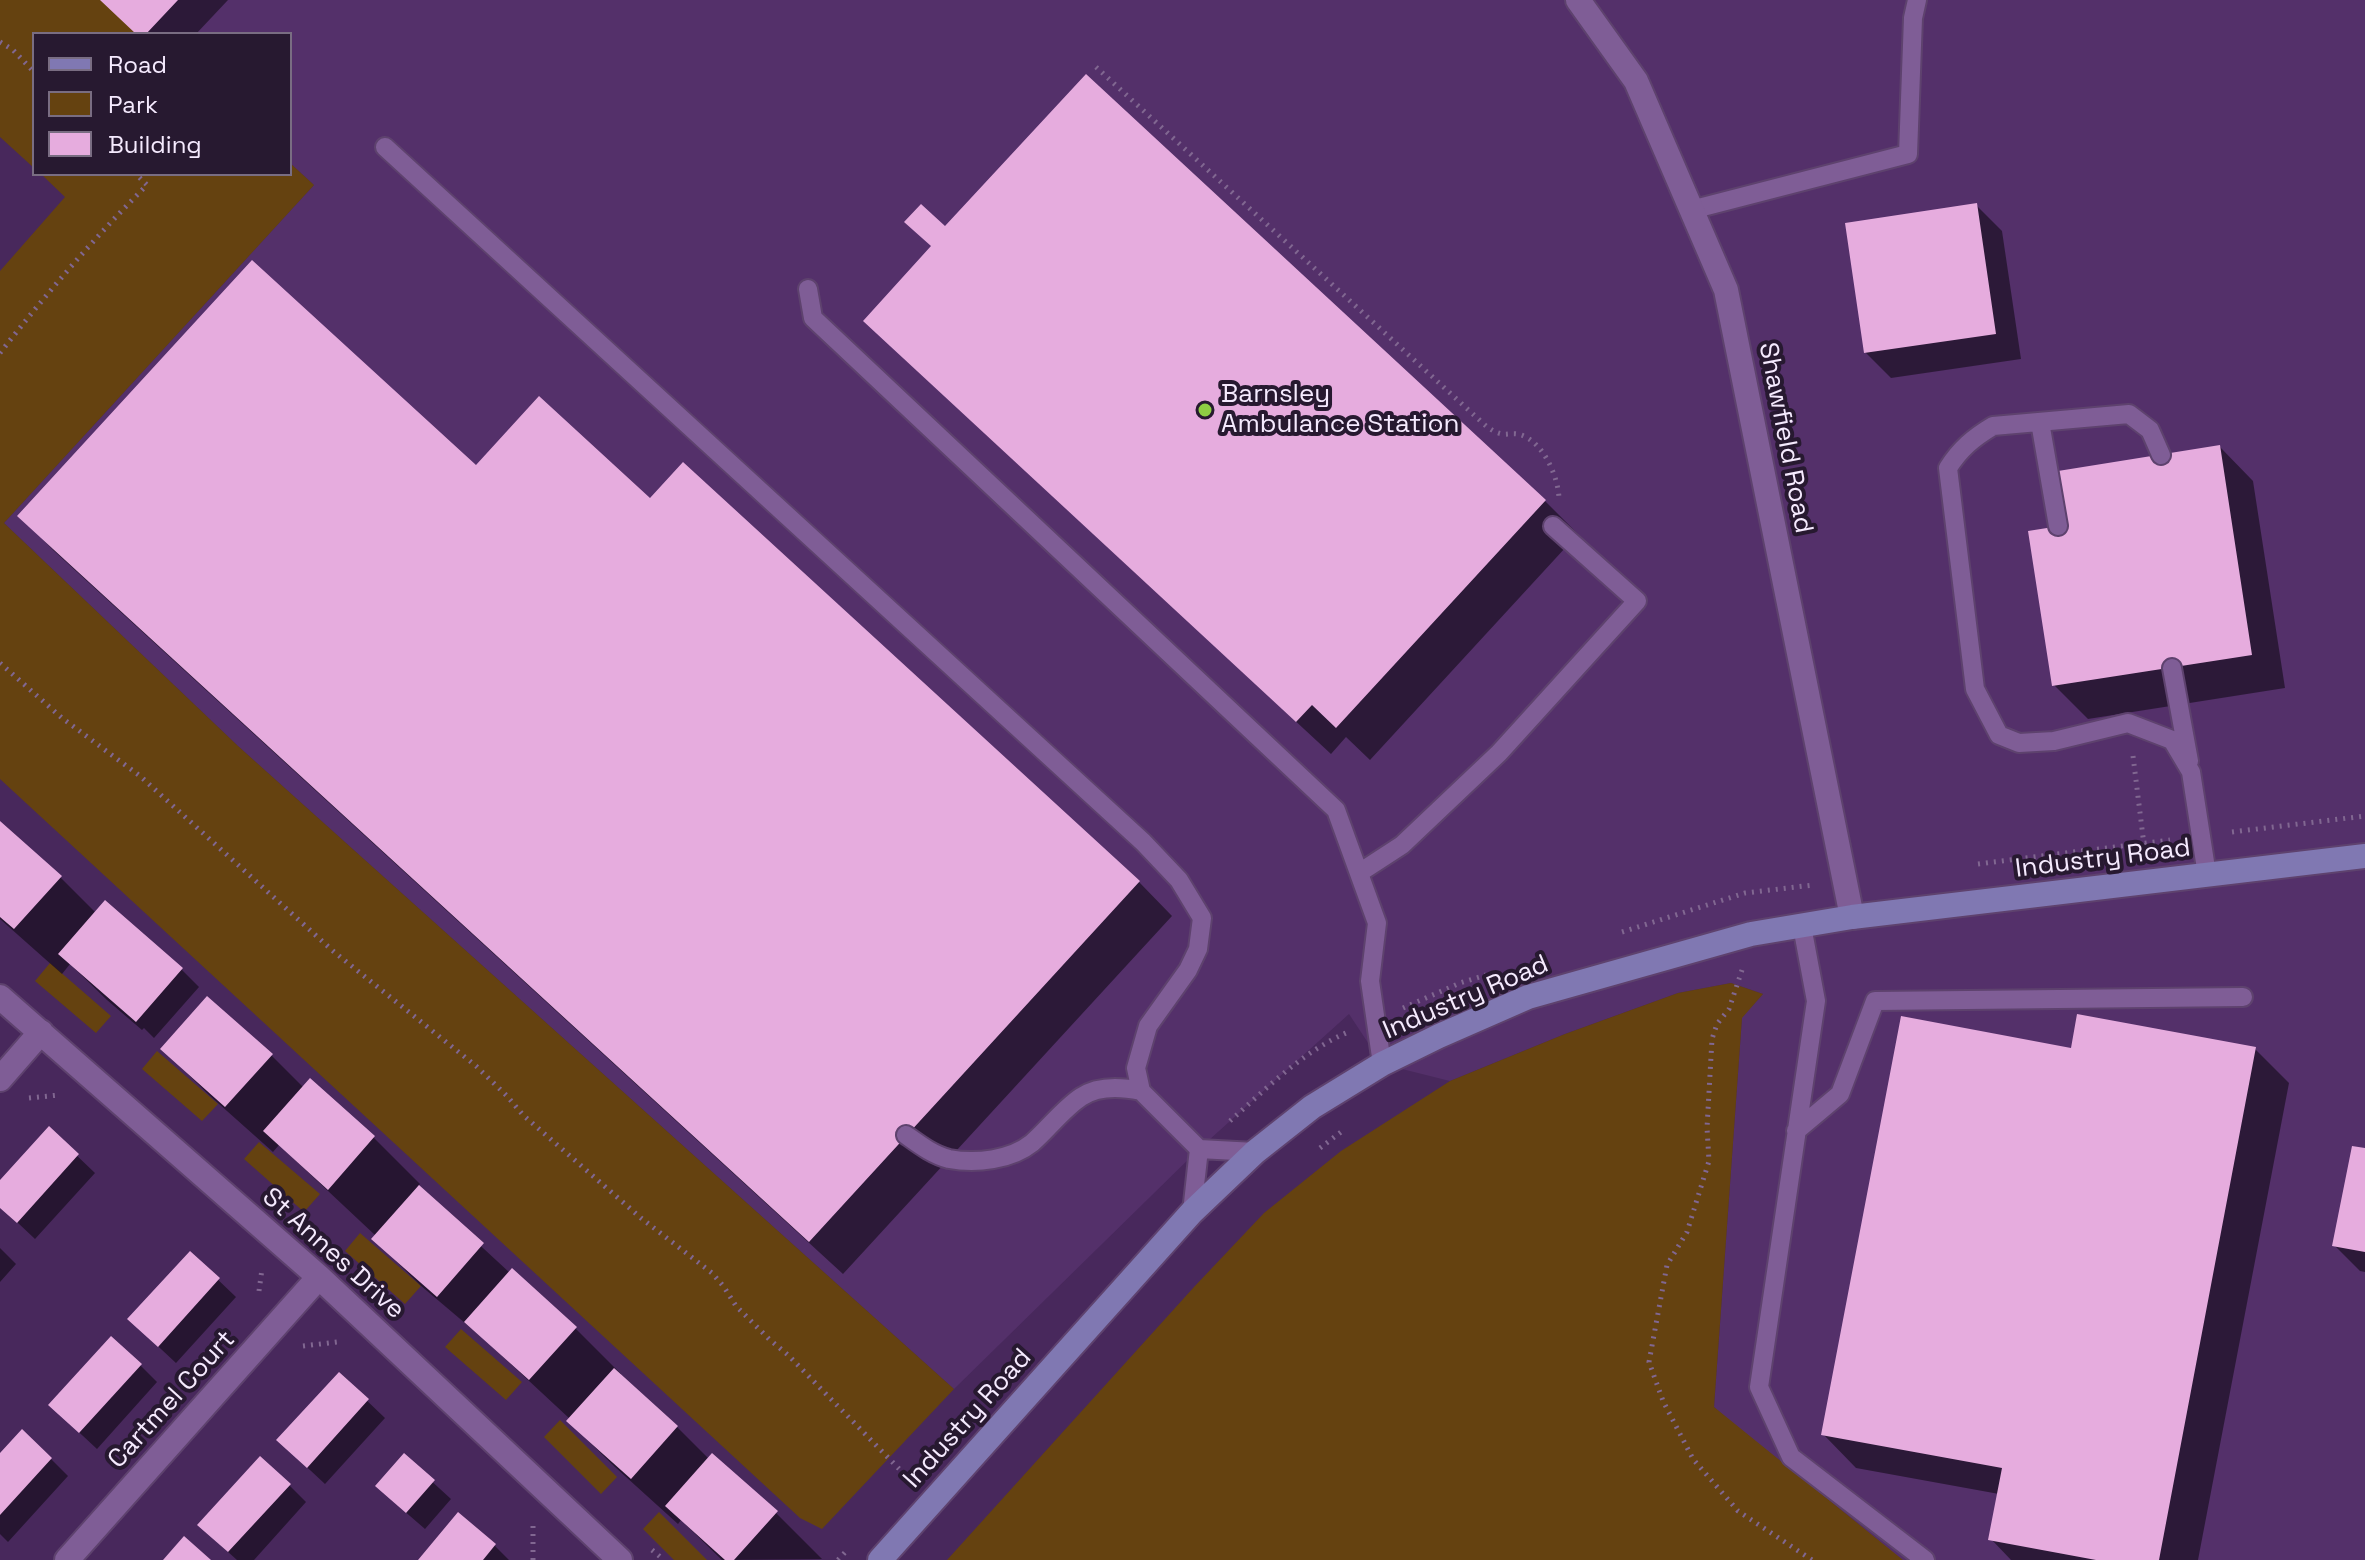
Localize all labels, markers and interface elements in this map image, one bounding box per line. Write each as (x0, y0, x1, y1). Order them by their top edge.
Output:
legend (32, 32, 292, 176)
text: Road (108, 49, 167, 80)
text: Park (108, 89, 158, 120)
text: Building (108, 129, 202, 160)
street label: Shawfield Road (1751, 340, 1819, 536)
place label: Barnsley Ambulance Station (1221, 379, 1460, 440)
marker: Barnsley Ambulance Station (1196, 401, 1214, 419)
street label: Industry Road (2013, 833, 2193, 885)
street label: Industry Road (1379, 949, 1553, 1047)
street label: St Annes Drive (255, 1182, 411, 1326)
street label: Cartmel Court (102, 1325, 242, 1475)
street label: Industry Road (897, 1343, 1039, 1495)

